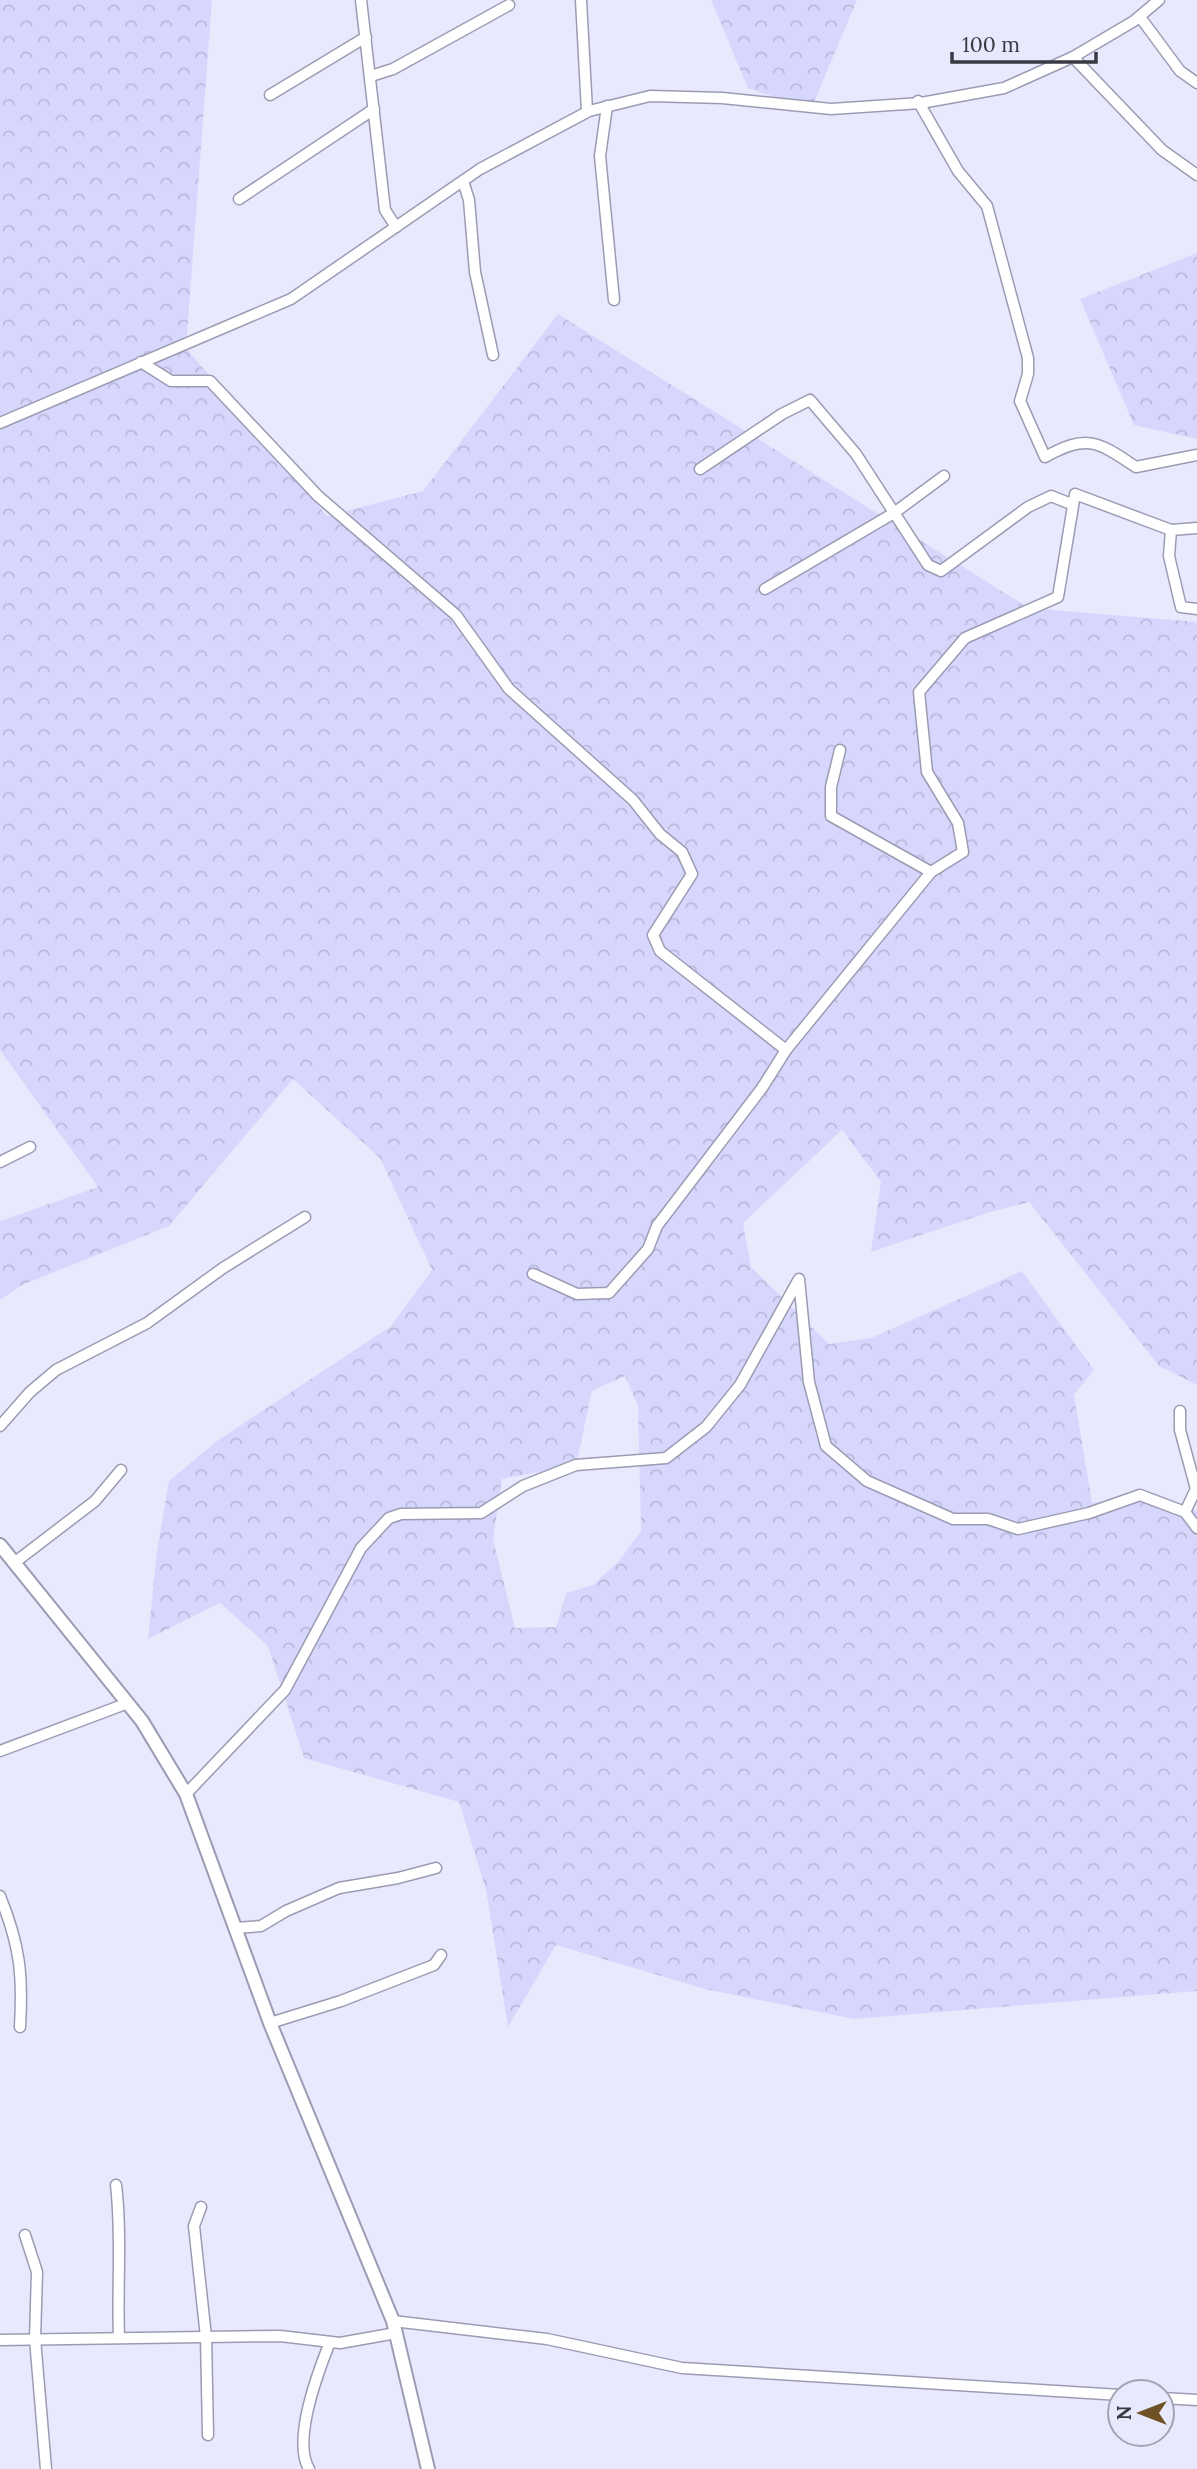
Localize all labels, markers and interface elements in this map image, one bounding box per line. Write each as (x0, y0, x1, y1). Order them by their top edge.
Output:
scale bar (952, 21, 1096, 65)
text: 100 m (962, 31, 1020, 58)
north arrow (1106, 2378, 1176, 2448)
text: N (1112, 2405, 1136, 2420)

